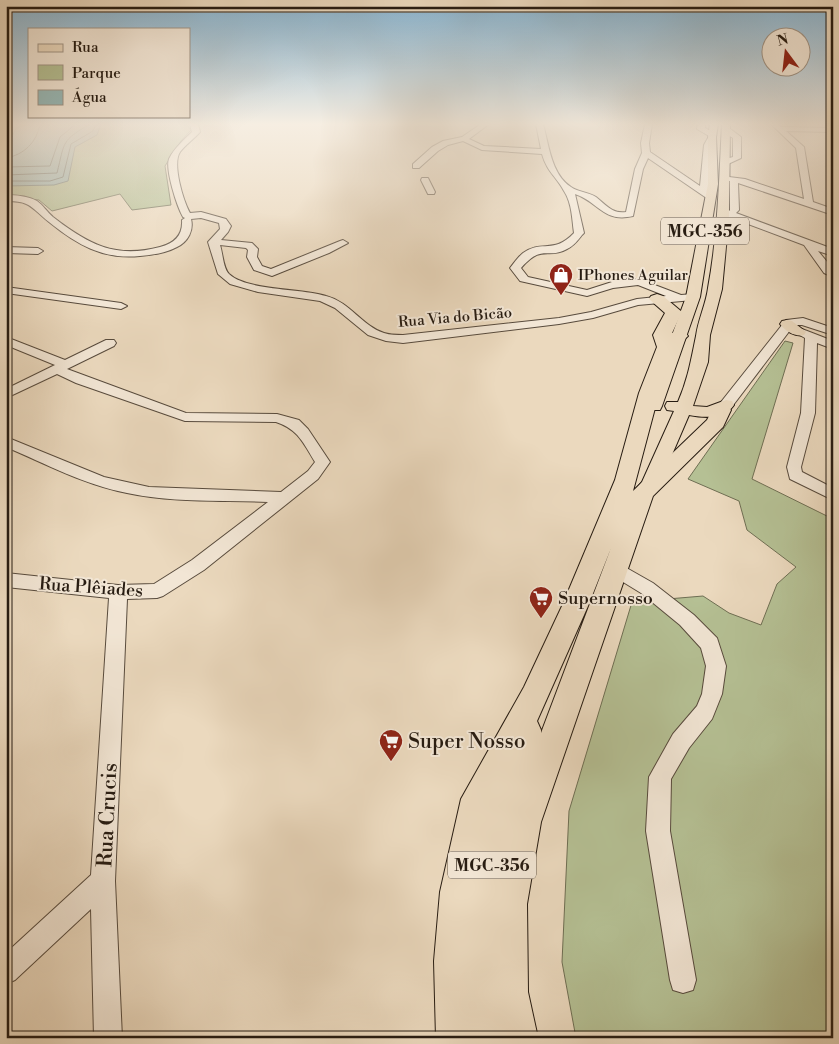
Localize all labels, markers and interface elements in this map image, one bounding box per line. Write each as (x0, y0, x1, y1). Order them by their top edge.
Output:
legend (28, 28, 190, 118)
north arrow (762, 28, 812, 78)
text: N (775, 30, 791, 51)
text: Rua (72, 38, 99, 57)
text: Parque (72, 64, 121, 83)
text: Água (71, 87, 107, 107)
road number: MGC-356 (661, 218, 749, 245)
shop icon: IPhones Aguilar (548, 262, 574, 296)
place label: IPhones Aguilar (578, 266, 689, 285)
street label: Rua Via do Bicão (397, 303, 513, 332)
street label: Rua Plêiades (38, 572, 144, 603)
supermarket icon: Supernosso (528, 585, 554, 619)
place label: Supernosso (558, 587, 653, 610)
supermarket icon: Super Nosso (378, 728, 404, 762)
place label: Super Nosso (408, 729, 526, 755)
street label: Rua Crucis (92, 762, 124, 868)
road number: MGC-356 (448, 852, 536, 878)

